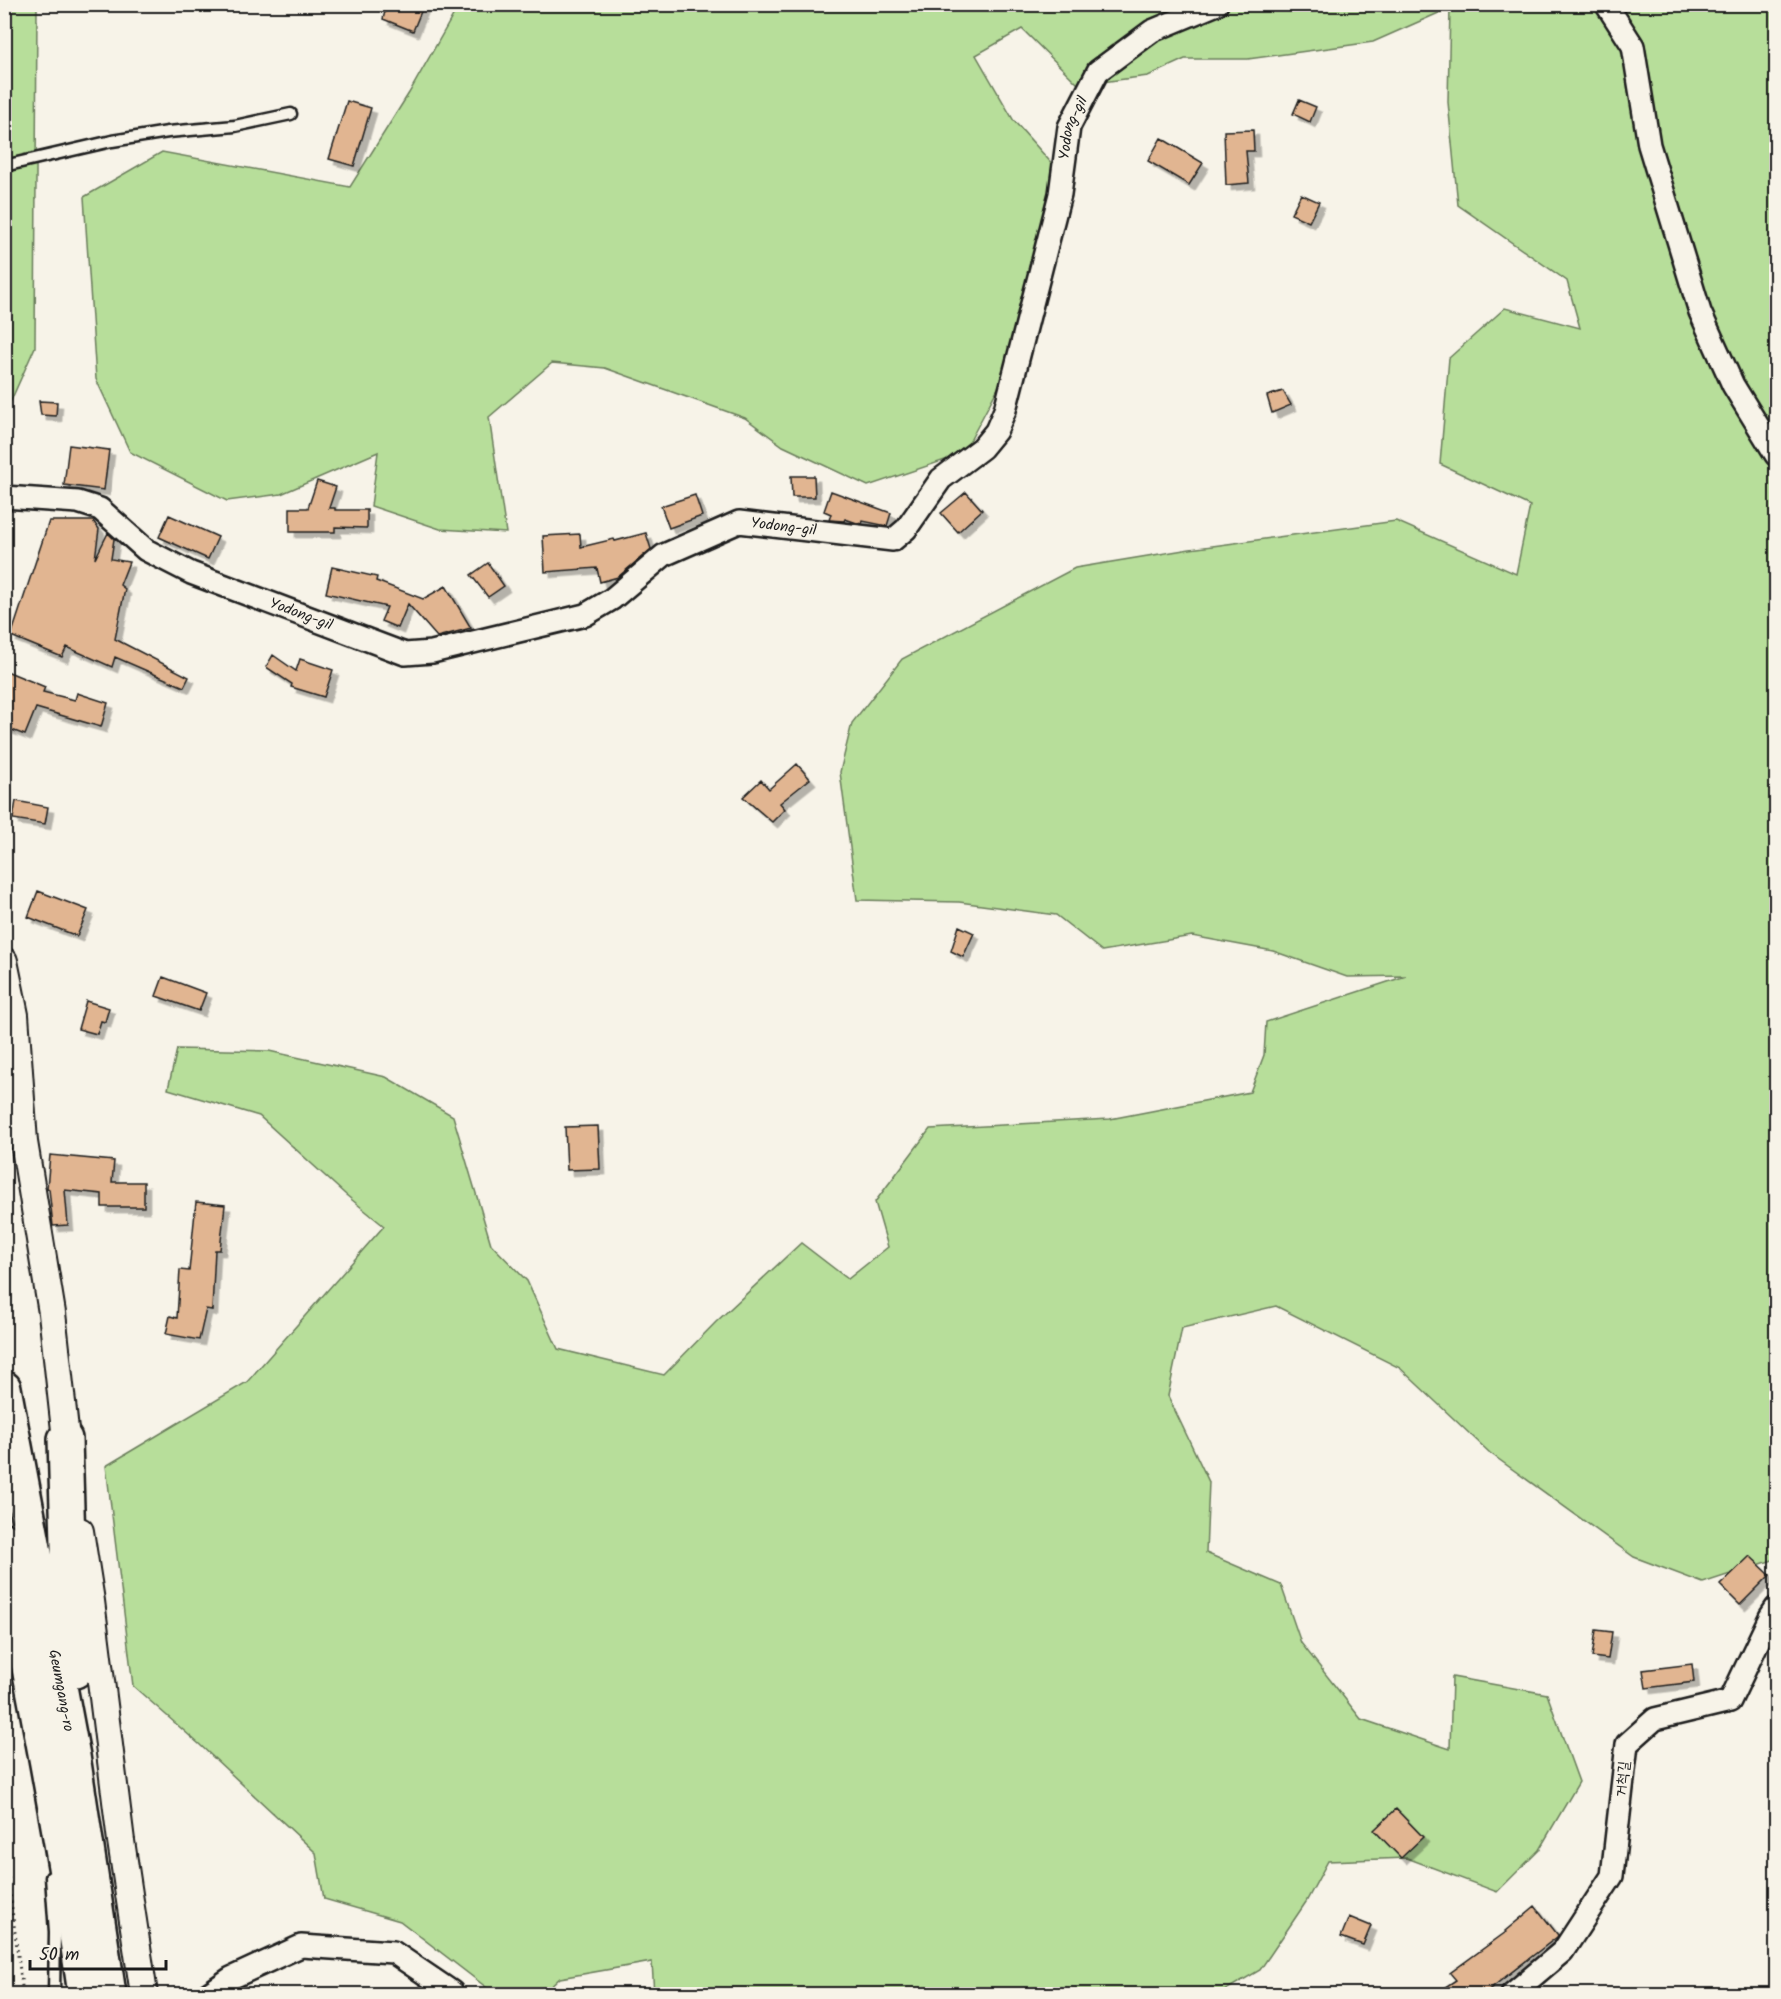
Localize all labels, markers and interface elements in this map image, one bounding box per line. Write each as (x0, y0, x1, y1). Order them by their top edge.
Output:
street label: Yodong-gil (1053, 92, 1095, 161)
street label: Yodong-gil (749, 511, 818, 543)
street label: Yodong-gil (266, 592, 336, 638)
street label: Geumgang-ro (41, 1648, 80, 1734)
street label: 거척길 (1609, 1760, 1637, 1798)
scale bar (30, 1933, 166, 1971)
text: 50 m (39, 1941, 79, 1970)

